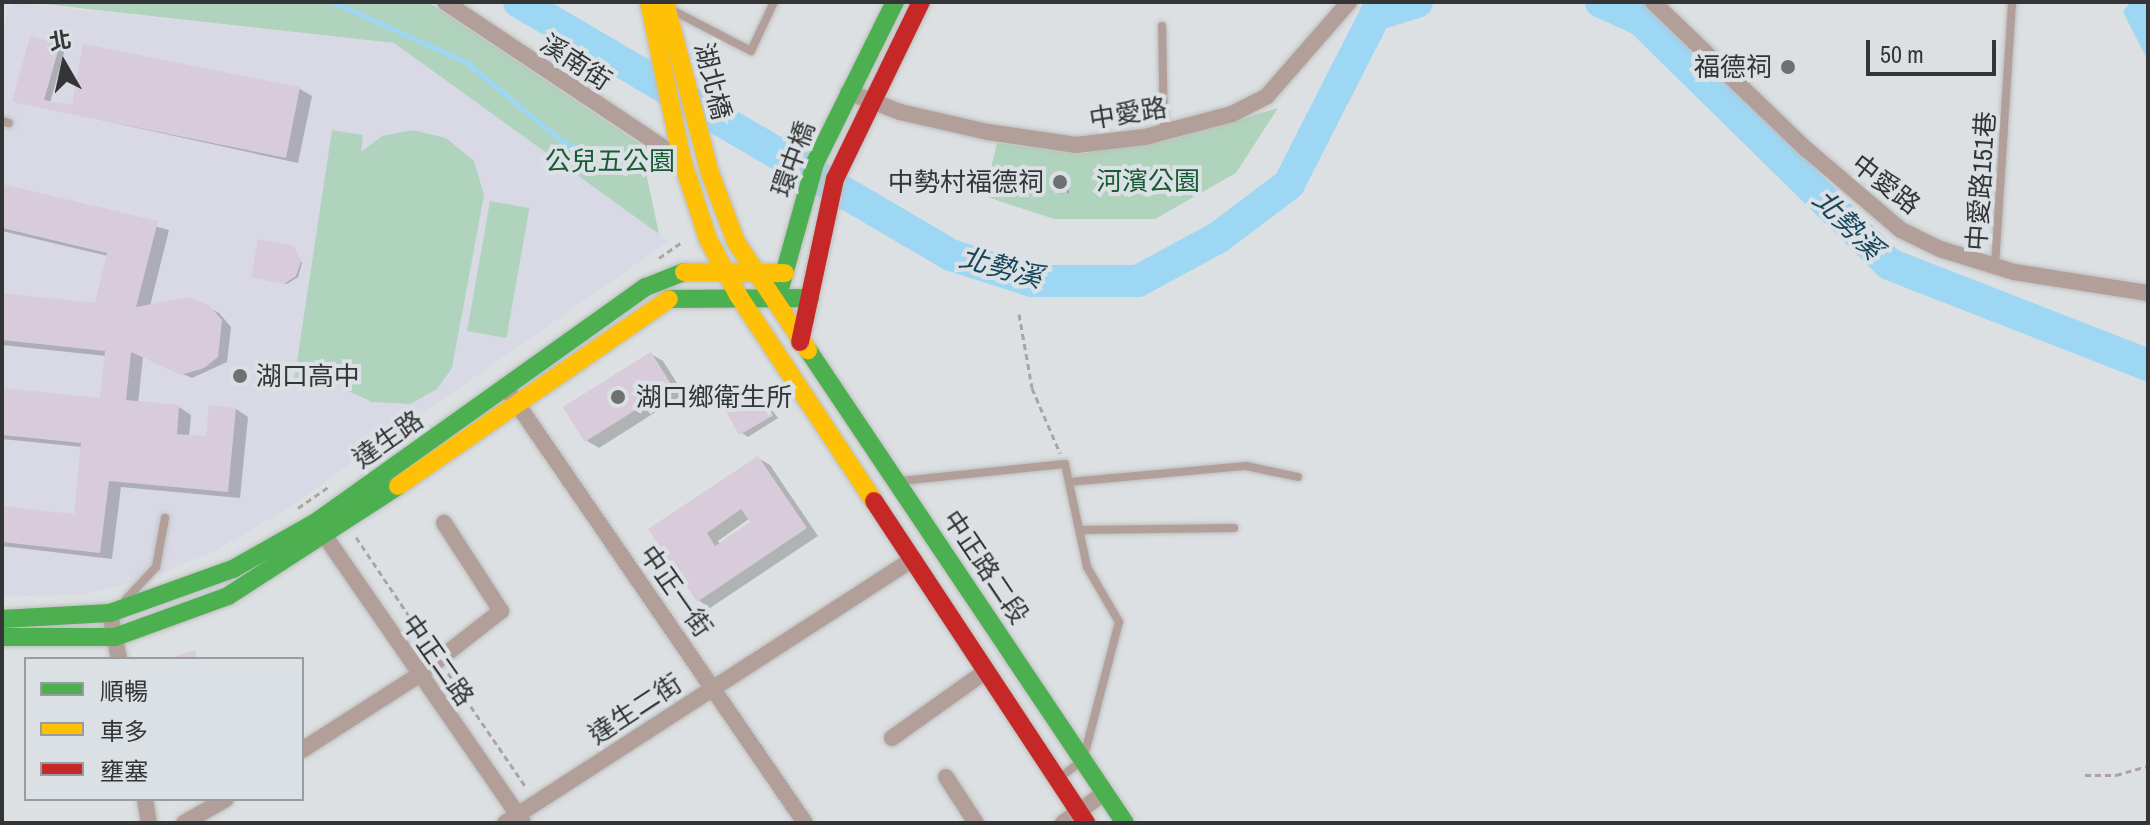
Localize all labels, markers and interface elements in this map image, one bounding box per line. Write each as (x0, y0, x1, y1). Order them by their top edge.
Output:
north arrow (24, 24, 104, 104)
text: 北 (47, 24, 73, 57)
scale bar (1870, 24, 2000, 74)
street label: 溪南街 (535, 28, 617, 96)
text: 50 m (1880, 38, 1924, 70)
street label: 湖北橋 (688, 39, 738, 123)
place label: 福德祠 (1694, 51, 1772, 83)
marker: 福德祠 (1779, 58, 1797, 76)
street label: 中愛路 (1087, 91, 1169, 135)
street label: 中愛路151巷 (1961, 110, 2001, 252)
street label: 環中橋 (765, 117, 821, 201)
park label: 公兒五公園 (545, 145, 675, 177)
street label: 中愛路 (1846, 148, 1926, 220)
park label: 河濱公園 (1096, 165, 1200, 197)
place label: 中勢村福德祠 (888, 166, 1044, 198)
marker: 中勢村福德祠 (1051, 173, 1069, 191)
water label: 北勢溪 (1806, 182, 1890, 266)
water label: 北勢溪 (956, 240, 1046, 294)
place label: 湖口高中 (256, 360, 360, 392)
marker: 湖口高中 (231, 367, 249, 385)
place label: 湖口鄉衛生所 (636, 381, 792, 413)
marker: 湖口鄉衛生所 (607, 386, 629, 408)
street label: 達生路 (347, 404, 429, 474)
street label: 中正路二段 (937, 504, 1035, 630)
street label: 中正一街 (633, 539, 719, 643)
street label: 中正二路 (395, 608, 481, 712)
legend (24, 657, 304, 801)
street label: 達生二街 (583, 668, 687, 750)
text: 順暢 (100, 675, 148, 707)
text: 車多 (100, 715, 148, 747)
text: 壅塞 (100, 755, 148, 787)

